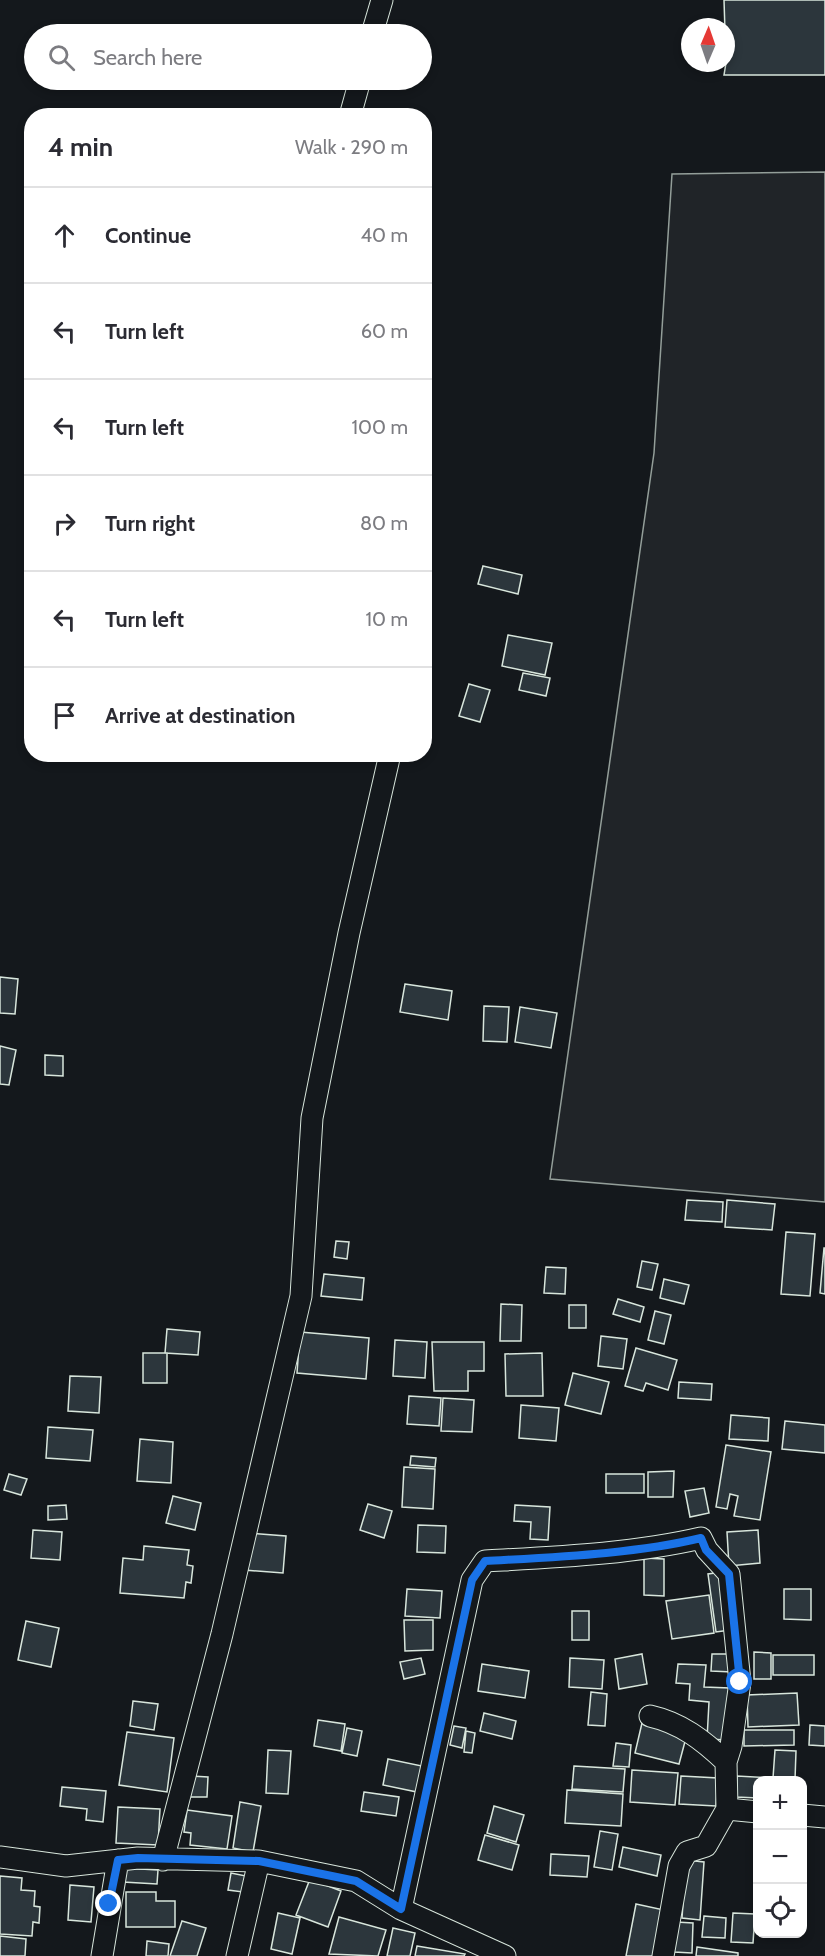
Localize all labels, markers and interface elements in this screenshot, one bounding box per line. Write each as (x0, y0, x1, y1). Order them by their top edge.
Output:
north arrow (681, 18, 735, 72)
search box (24, 24, 432, 90)
icon: search (45, 41, 78, 74)
text: Search here (93, 44, 202, 71)
text: 4 min (48, 131, 113, 163)
text: Walk · 290 m (295, 135, 408, 159)
icon: ahead (48, 219, 81, 252)
text: Continue (105, 222, 191, 249)
text: 40 m (360, 223, 408, 247)
icon: left (48, 315, 81, 348)
text: Turn left (105, 318, 184, 345)
text: 60 m (361, 319, 408, 343)
icon: left (48, 411, 81, 444)
text: Turn left (105, 414, 184, 441)
text: 100 m (352, 415, 408, 439)
icon: right (48, 507, 81, 540)
text: Turn right (105, 510, 195, 537)
text: 80 m (360, 511, 408, 535)
icon: left (48, 603, 81, 636)
text: Turn left (105, 606, 184, 633)
text: 10 m (365, 607, 408, 631)
icon: arrive (48, 699, 81, 732)
text: Arrive at destination (105, 702, 295, 729)
route start (726, 1668, 752, 1694)
map controls (753, 1776, 807, 1938)
button: + (753, 1776, 807, 1830)
button: − (753, 1830, 807, 1884)
button: locate (753, 1884, 807, 1938)
route end (95, 1890, 121, 1916)

